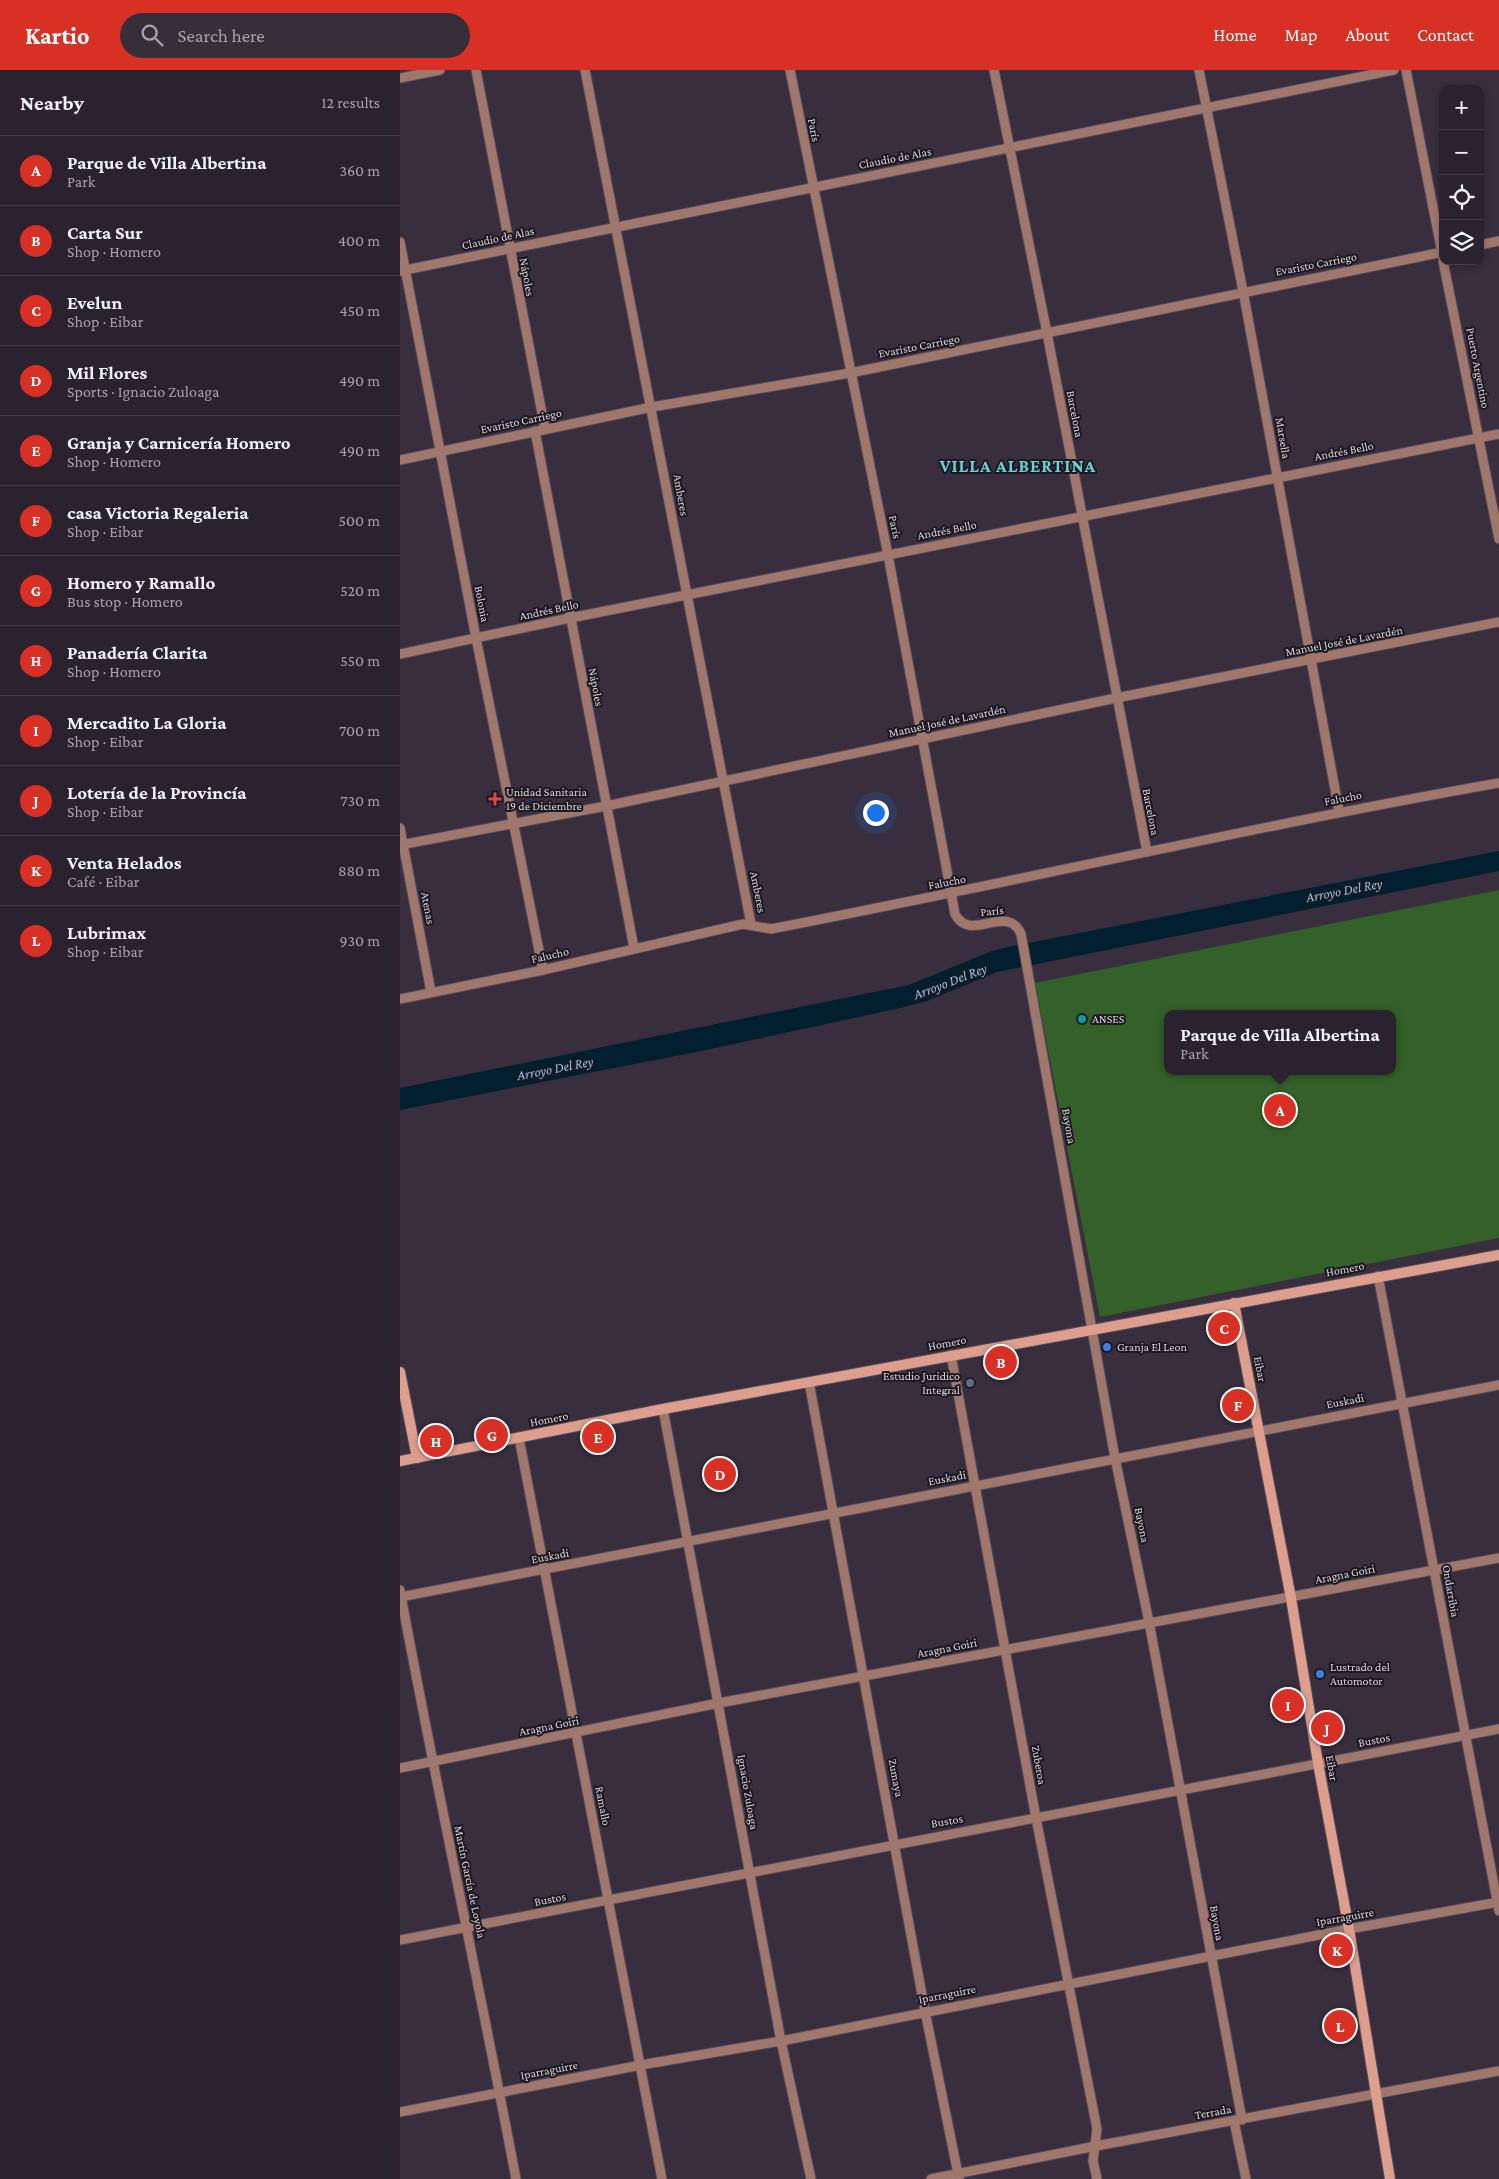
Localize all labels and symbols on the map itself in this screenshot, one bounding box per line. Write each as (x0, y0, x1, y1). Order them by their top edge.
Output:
street label: París (805, 117, 823, 143)
street label: Claudio de Alas (857, 144, 933, 172)
street label: Claudio de Alas (460, 223, 536, 253)
street label: Evaristo Carriego (1274, 249, 1358, 279)
street label: Nápoles (516, 257, 538, 298)
street label: Puerto Argentino (1463, 326, 1493, 410)
street label: Evaristo Carriego (877, 331, 961, 361)
street label: Barcelona (1064, 389, 1086, 439)
street label: Evaristo Carriego (479, 406, 563, 436)
street label: Marsella (1272, 416, 1294, 460)
street label: Andrés Bello (1313, 438, 1375, 464)
district label: VILLA ALBERTINA (939, 456, 1096, 476)
street label: Amberes (670, 473, 692, 517)
street label: París (886, 514, 904, 540)
street label: Andrés Bello (916, 517, 978, 543)
street label: Bolonia (472, 585, 492, 624)
street label: Andrés Bello (518, 597, 580, 623)
street label: Manuel José de Lavardén (1284, 623, 1404, 659)
street label: Nápoles (585, 667, 607, 708)
street label: Manuel José de Lavardén (887, 702, 1007, 740)
place label: Unidad Sanitaria 19 de Diciembre (506, 785, 587, 813)
street label: Barcelona (1140, 787, 1162, 837)
street label: Falucho (1323, 787, 1363, 809)
marker: Unidad Sanitaria 19 de Diciembre (488, 792, 502, 806)
your location (863, 800, 889, 826)
street label: Amberes (747, 870, 769, 914)
street label: Falucho (927, 871, 967, 893)
water label: Arroyo Del Rey (1304, 875, 1384, 905)
street label: Atenas (418, 891, 438, 926)
street label: París (980, 903, 1005, 919)
street label: Falucho (530, 944, 570, 966)
water label: Arroyo Del Rey (910, 960, 989, 1003)
place label: ANSES (1092, 1012, 1125, 1026)
marker: ANSES (1076, 1013, 1088, 1025)
water label: Arroyo Del Rey (515, 1053, 595, 1083)
pin: A (1264, 1091, 1296, 1129)
street label: Bayona (1059, 1107, 1079, 1145)
street label: Homero (1325, 1258, 1365, 1280)
pin: C (1208, 1309, 1240, 1347)
street label: Homero (927, 1332, 967, 1354)
place label: Granja El Leon (1117, 1340, 1188, 1354)
marker: Granja El Leon (1101, 1341, 1113, 1353)
pin: B (985, 1343, 1017, 1381)
street label: Eibar (1251, 1355, 1269, 1384)
place label: Estudio Juridico Integral (883, 1369, 960, 1397)
marker: Estudio Juridico Integral (964, 1377, 976, 1389)
pin: F (1222, 1386, 1254, 1424)
street label: Euskadi (1325, 1390, 1365, 1412)
street label: Homero (529, 1408, 569, 1430)
pin: G (476, 1416, 508, 1454)
pin: E (582, 1418, 614, 1456)
pin: H (420, 1422, 452, 1460)
pin: D (704, 1455, 736, 1493)
street label: Euskadi (927, 1467, 967, 1489)
street label: Bayona (1131, 1506, 1153, 1544)
street label: Euskadi (530, 1545, 570, 1567)
street label: Aragna Goiri (1314, 1561, 1376, 1587)
street label: Ondarribia (1440, 1564, 1463, 1619)
street label: Aragna Goiri (916, 1635, 978, 1661)
place label: Lustrado del Automotor (1330, 1660, 1390, 1688)
marker: Lustrado del Automotor (1314, 1668, 1326, 1680)
pin: I (1272, 1686, 1304, 1724)
pin: J (1311, 1709, 1343, 1747)
street label: Aragna Goiri (518, 1713, 580, 1739)
street label: Bustos (1357, 1730, 1391, 1750)
street label: Zuberoa (1029, 1744, 1049, 1786)
street label: Ignacio Zuloaga (734, 1753, 762, 1831)
street label: Eibar (1323, 1754, 1341, 1783)
street label: Zumaya (885, 1758, 907, 1799)
street label: Ramallo (592, 1785, 614, 1827)
street label: Bustos (930, 1811, 964, 1831)
street label: Martín García de Loyola (451, 1825, 489, 1940)
street label: Bustos (533, 1889, 567, 1909)
street label: Bayona (1207, 1904, 1227, 1942)
street label: Iparraguirre (1315, 1905, 1375, 1929)
pin: K (1321, 1931, 1353, 1969)
street label: Iparraguirre (917, 1982, 977, 2006)
pin: L (1324, 2007, 1356, 2045)
street label: Iparraguirre (519, 2058, 579, 2082)
street label: Terrada (1194, 2102, 1233, 2122)

